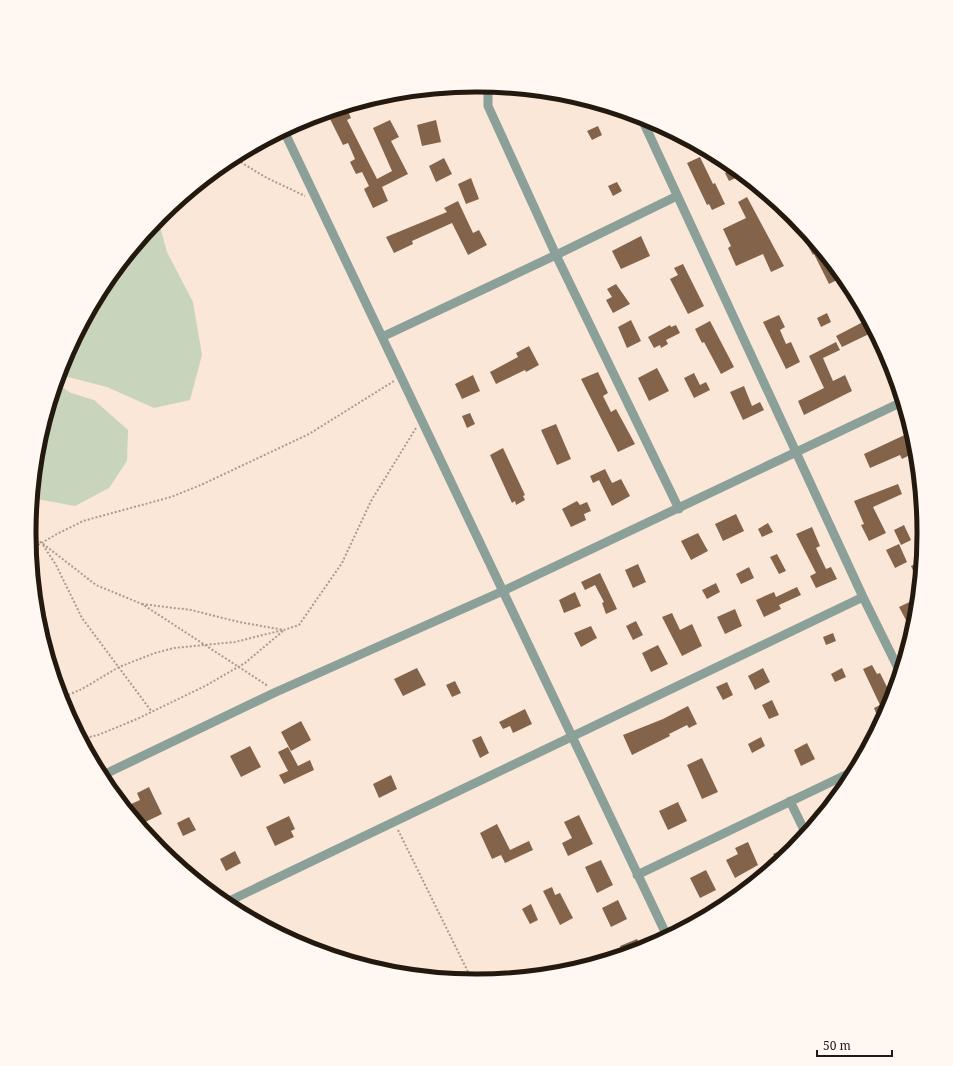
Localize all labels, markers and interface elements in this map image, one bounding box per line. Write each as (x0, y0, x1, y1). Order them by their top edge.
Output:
scale bar (817, 1032, 892, 1058)
text: 50 m (823, 1037, 851, 1054)

